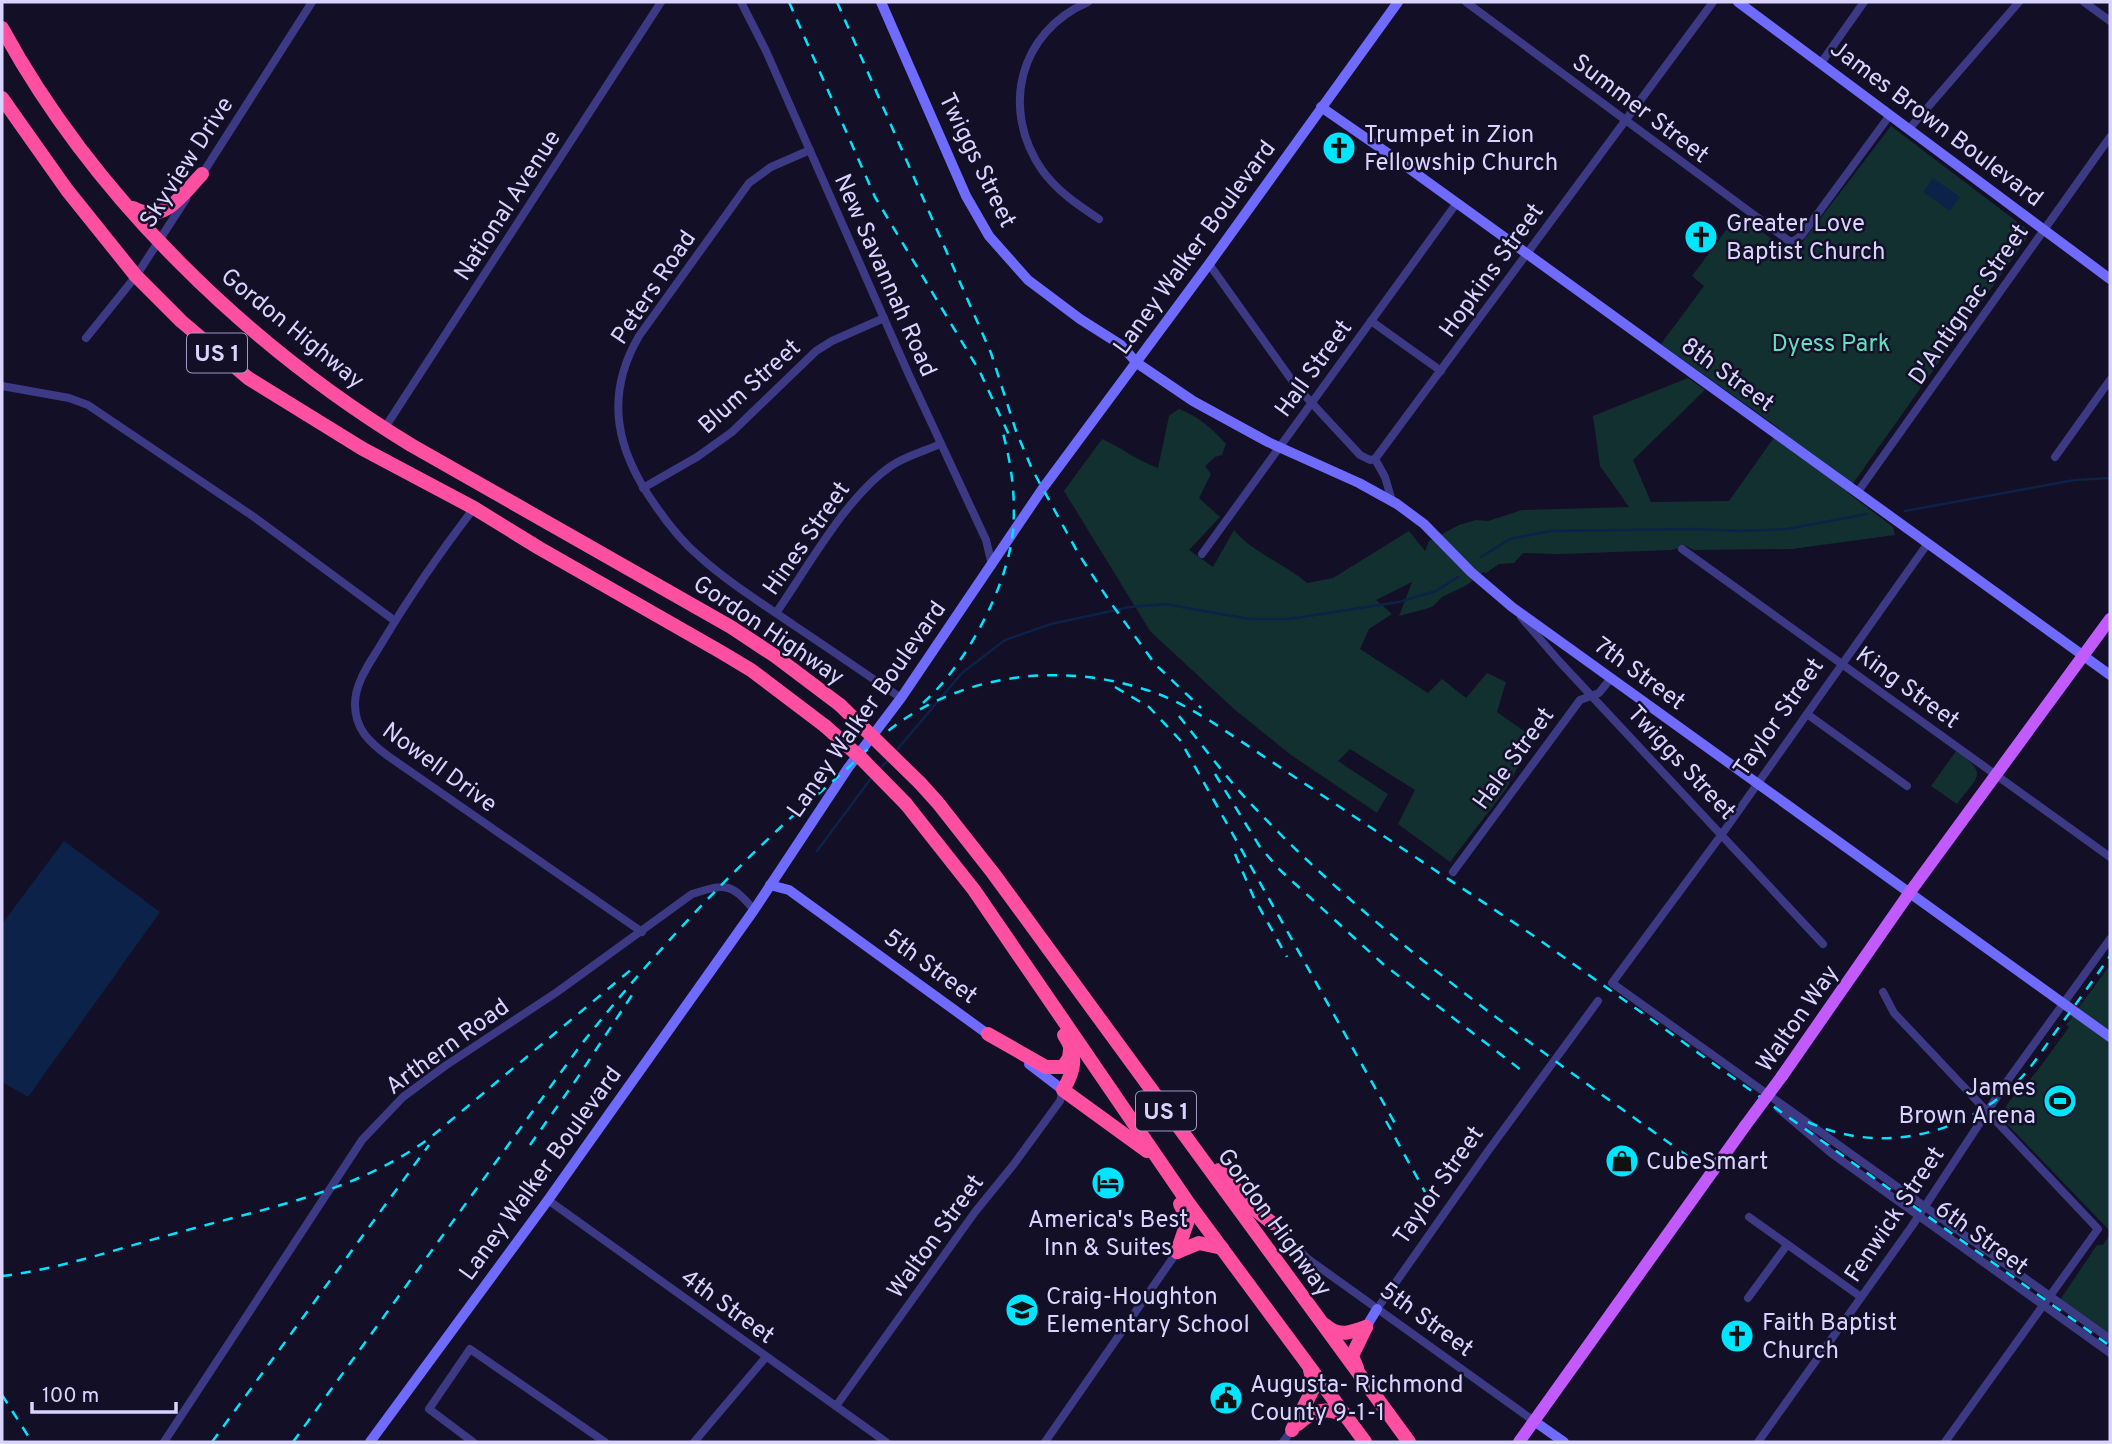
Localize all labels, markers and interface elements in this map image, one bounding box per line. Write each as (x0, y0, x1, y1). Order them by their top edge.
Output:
street label: James Brown Boulevard (1823, 35, 2048, 214)
street label: Summer Street (1565, 48, 1714, 171)
street label: Twiggs Street (931, 89, 1022, 233)
street label: Skyview Drive (134, 92, 241, 235)
place label: Trumpet in Zion Fellowship Church (1364, 121, 1558, 179)
street label: National Avenue (449, 125, 569, 287)
church icon: Trumpet in Zion Fellowship Church (1320, 129, 1358, 167)
street label: Laney Walker Boulevard (1108, 135, 1283, 361)
street label: New Savannah Road (826, 170, 942, 382)
street label: Hopkins Street (1434, 198, 1551, 344)
place label: Greater Love Baptist Church (1726, 210, 1886, 268)
church icon: Greater Love Baptist Church (1682, 218, 1720, 256)
street label: D'Antignac Street (1903, 219, 2036, 391)
street label: Peters Road (605, 225, 704, 351)
street label: Gordon Highway (214, 262, 370, 397)
street label: Hall Street (1269, 315, 1360, 424)
park label: Dyess Park (1771, 330, 1891, 360)
street label: 8th Street (1674, 332, 1779, 420)
road number: US 1 (187, 334, 247, 372)
street label: Blum Street (693, 334, 808, 441)
street label: Hines Street (757, 476, 858, 602)
street label: Gordon Highway (686, 570, 849, 693)
street label: Laney Walker Boulevard (781, 596, 954, 824)
street label: 7th Street (1587, 631, 1690, 718)
street label: King Street (1849, 641, 1965, 736)
street label: Taylor Street (1728, 653, 1832, 783)
street label: Twiggs Street (1620, 700, 1741, 827)
street label: Hale Street (1467, 702, 1562, 816)
street label: Nowell Drive (375, 717, 502, 820)
street label: 5th Street (877, 924, 983, 1012)
street label: Walton Way (1751, 960, 1847, 1079)
street label: Arthern Road (380, 993, 516, 1103)
street label: Laney Walker Boulevard (454, 1061, 629, 1287)
place label: James Brown Arena (1899, 1074, 2036, 1132)
sports icon: James Brown Arena (2041, 1082, 2079, 1120)
road number: US 1 (1136, 1092, 1196, 1130)
street label: Taylor Street (1388, 1121, 1492, 1251)
street label: Fenwick Street (1839, 1141, 1952, 1289)
shop icon: CubeSmart (1603, 1142, 1641, 1180)
street label: Gordon Highway (1209, 1143, 1337, 1303)
place label: CubeSmart (1646, 1148, 1768, 1178)
hotel icon: America's Best Inn & Suites (1089, 1164, 1127, 1202)
street label: Walton Street (882, 1169, 992, 1305)
street label: 6th Street (1928, 1195, 2033, 1283)
place label: America's Best Inn & Suites (1028, 1206, 1188, 1264)
street label: 4th Street (674, 1264, 780, 1352)
street label: 5th Street (1373, 1277, 1479, 1365)
place label: Craig-Houghton Elementary School (1046, 1283, 1250, 1341)
school or university icon: Craig-Houghton Elementary School (1003, 1291, 1041, 1329)
place label: Faith Baptist Church (1762, 1309, 1897, 1367)
church icon: Faith Baptist Church (1718, 1317, 1756, 1355)
scale bar (32, 1370, 175, 1414)
place label: Augusta- Richmond County 9-1-1 (1250, 1371, 1463, 1429)
public building icon: Augusta- Richmond County 9-1-1 (1207, 1379, 1245, 1417)
text: 100 m (42, 1383, 99, 1410)

